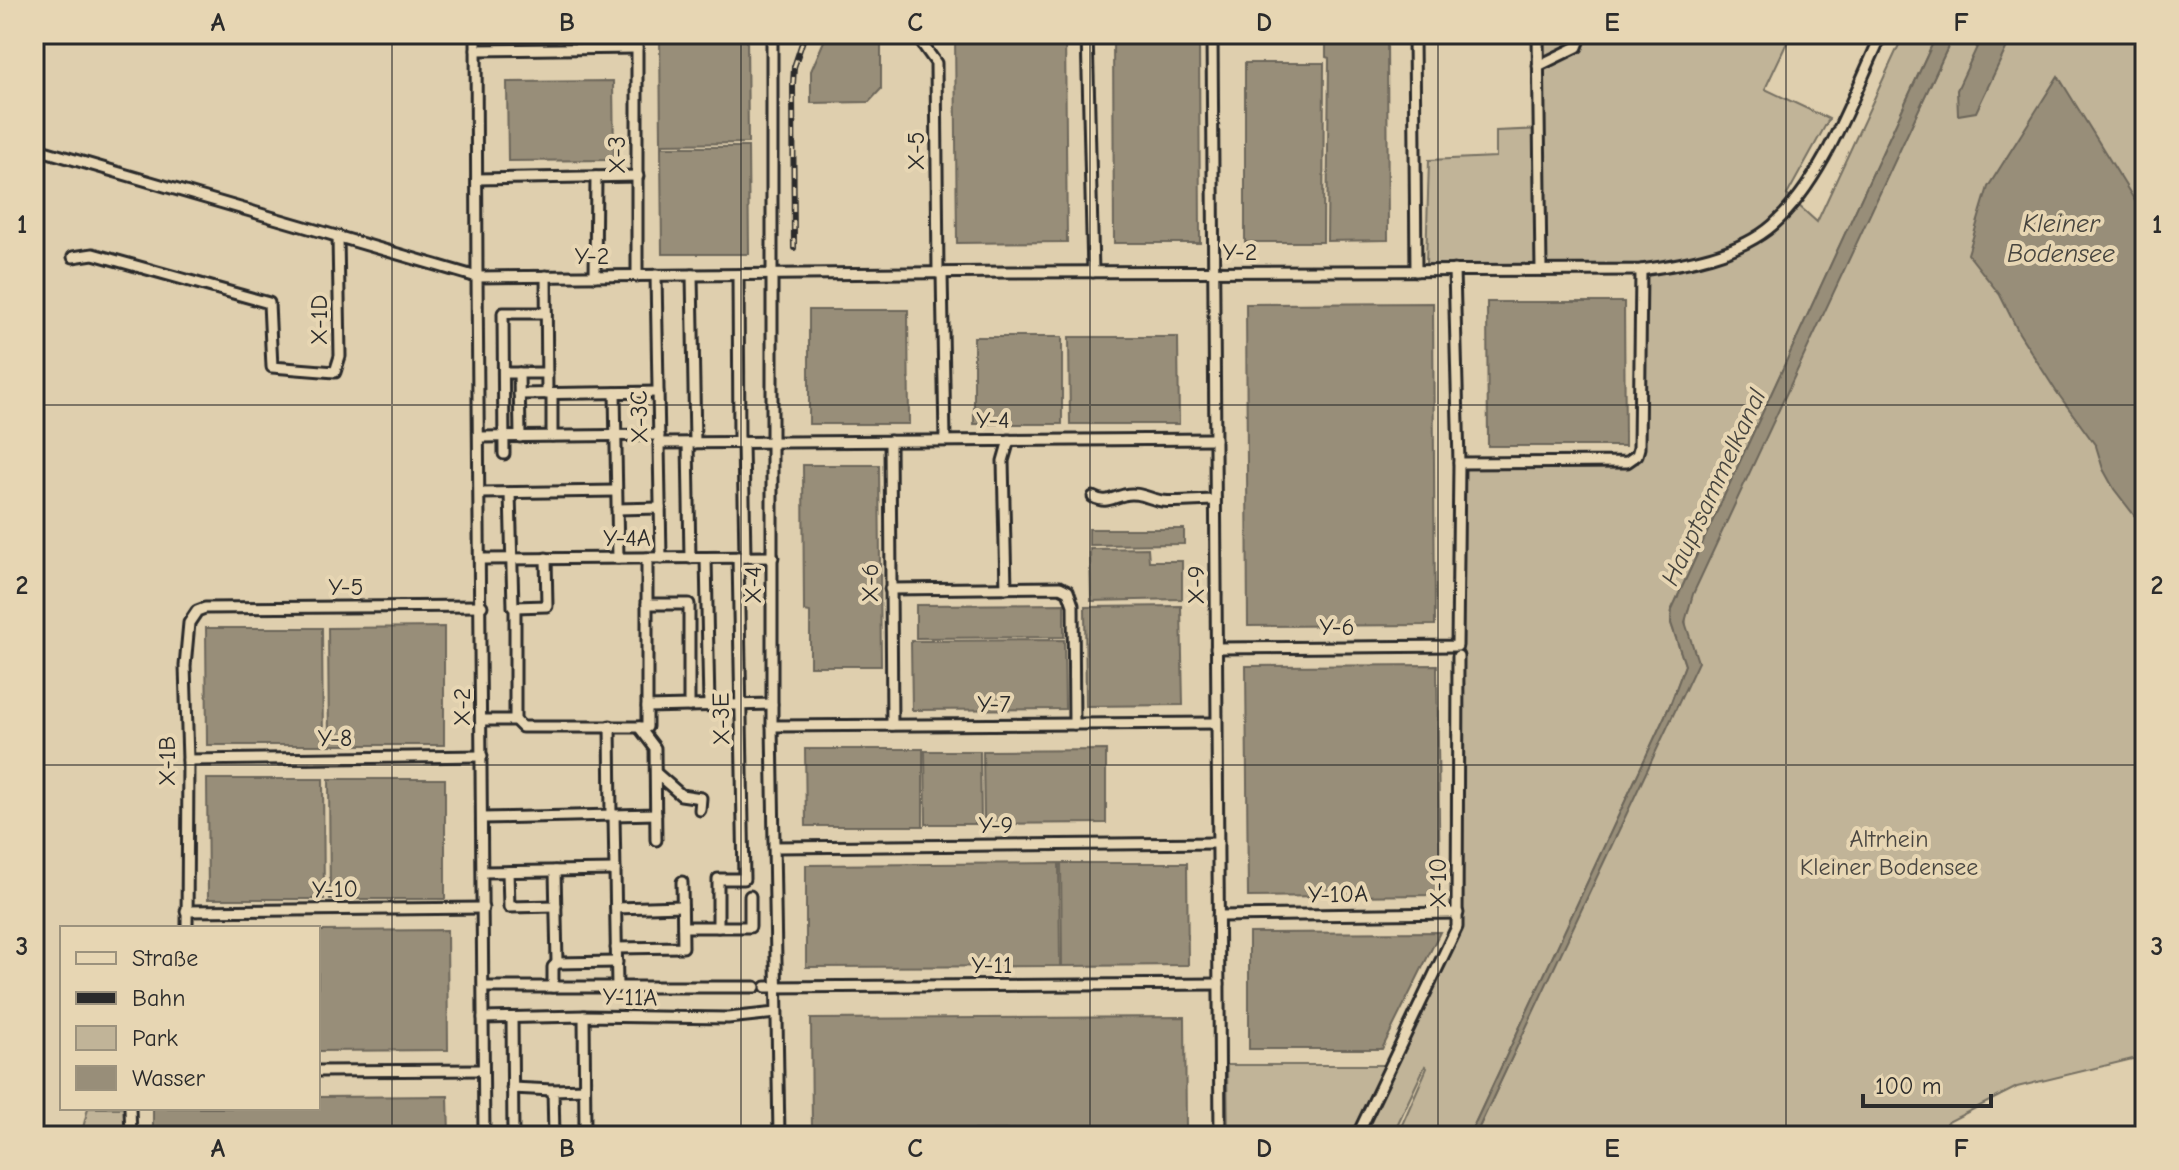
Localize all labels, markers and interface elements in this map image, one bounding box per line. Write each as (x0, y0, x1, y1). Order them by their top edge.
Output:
text: A (211, 8, 226, 38)
text: B (559, 8, 575, 38)
text: C (907, 8, 923, 38)
text: D (1256, 8, 1272, 38)
text: E (1604, 8, 1620, 38)
text: F (1953, 8, 1969, 38)
street label: X-5 (902, 131, 930, 171)
street label: X-3 (603, 136, 631, 174)
water label: Kleiner Bodensee (2007, 209, 2115, 269)
text: 1 (17, 210, 27, 240)
text: 1 (2152, 210, 2162, 240)
street label: Y-2 (1223, 238, 1257, 266)
street label: Y-2 (575, 242, 609, 270)
street label: X-1D (305, 295, 333, 345)
water label: Hauptsammelkanal (1655, 384, 1773, 590)
street label: X-3C (625, 390, 653, 444)
street label: Y-4 (976, 406, 1010, 434)
street label: Y-4A (603, 524, 651, 552)
street label: X-6 (856, 563, 884, 603)
street label: X-4 (739, 566, 767, 604)
street label: X-9 (1182, 566, 1210, 604)
text: 2 (16, 571, 28, 601)
text: 2 (2151, 571, 2163, 601)
street label: Y-5 (329, 573, 363, 601)
street label: Y-6 (1320, 613, 1354, 641)
street label: X-2 (448, 688, 476, 726)
street label: Y-7 (977, 690, 1011, 718)
street label: X-3E (707, 692, 735, 746)
street label: Y-8 (318, 724, 352, 752)
street label: X-1B (153, 736, 181, 786)
street label: Y-9 (979, 811, 1013, 839)
park label: Altrhein Kleiner Bodensee (1800, 825, 1978, 881)
street label: X-10 (1424, 858, 1452, 908)
street label: Y-10 (312, 875, 358, 903)
street label: Y-10A (1308, 879, 1368, 909)
legend (60, 926, 320, 1110)
text: 3 (16, 932, 28, 962)
text: 3 (2151, 932, 2163, 962)
text: Straße (132, 944, 198, 972)
street label: Y-11 (972, 951, 1012, 979)
street label: Y-11A (602, 983, 658, 1011)
text: Bahn (132, 984, 185, 1012)
text: Park (132, 1024, 178, 1052)
scale bar (1863, 1058, 1991, 1108)
text: Wasser (132, 1064, 205, 1092)
text: 100 m (1875, 1072, 1942, 1100)
text: A (211, 1134, 226, 1164)
text: B (559, 1134, 575, 1164)
text: C (907, 1134, 923, 1164)
text: D (1256, 1134, 1272, 1164)
text: E (1604, 1134, 1620, 1164)
text: F (1953, 1134, 1969, 1164)

